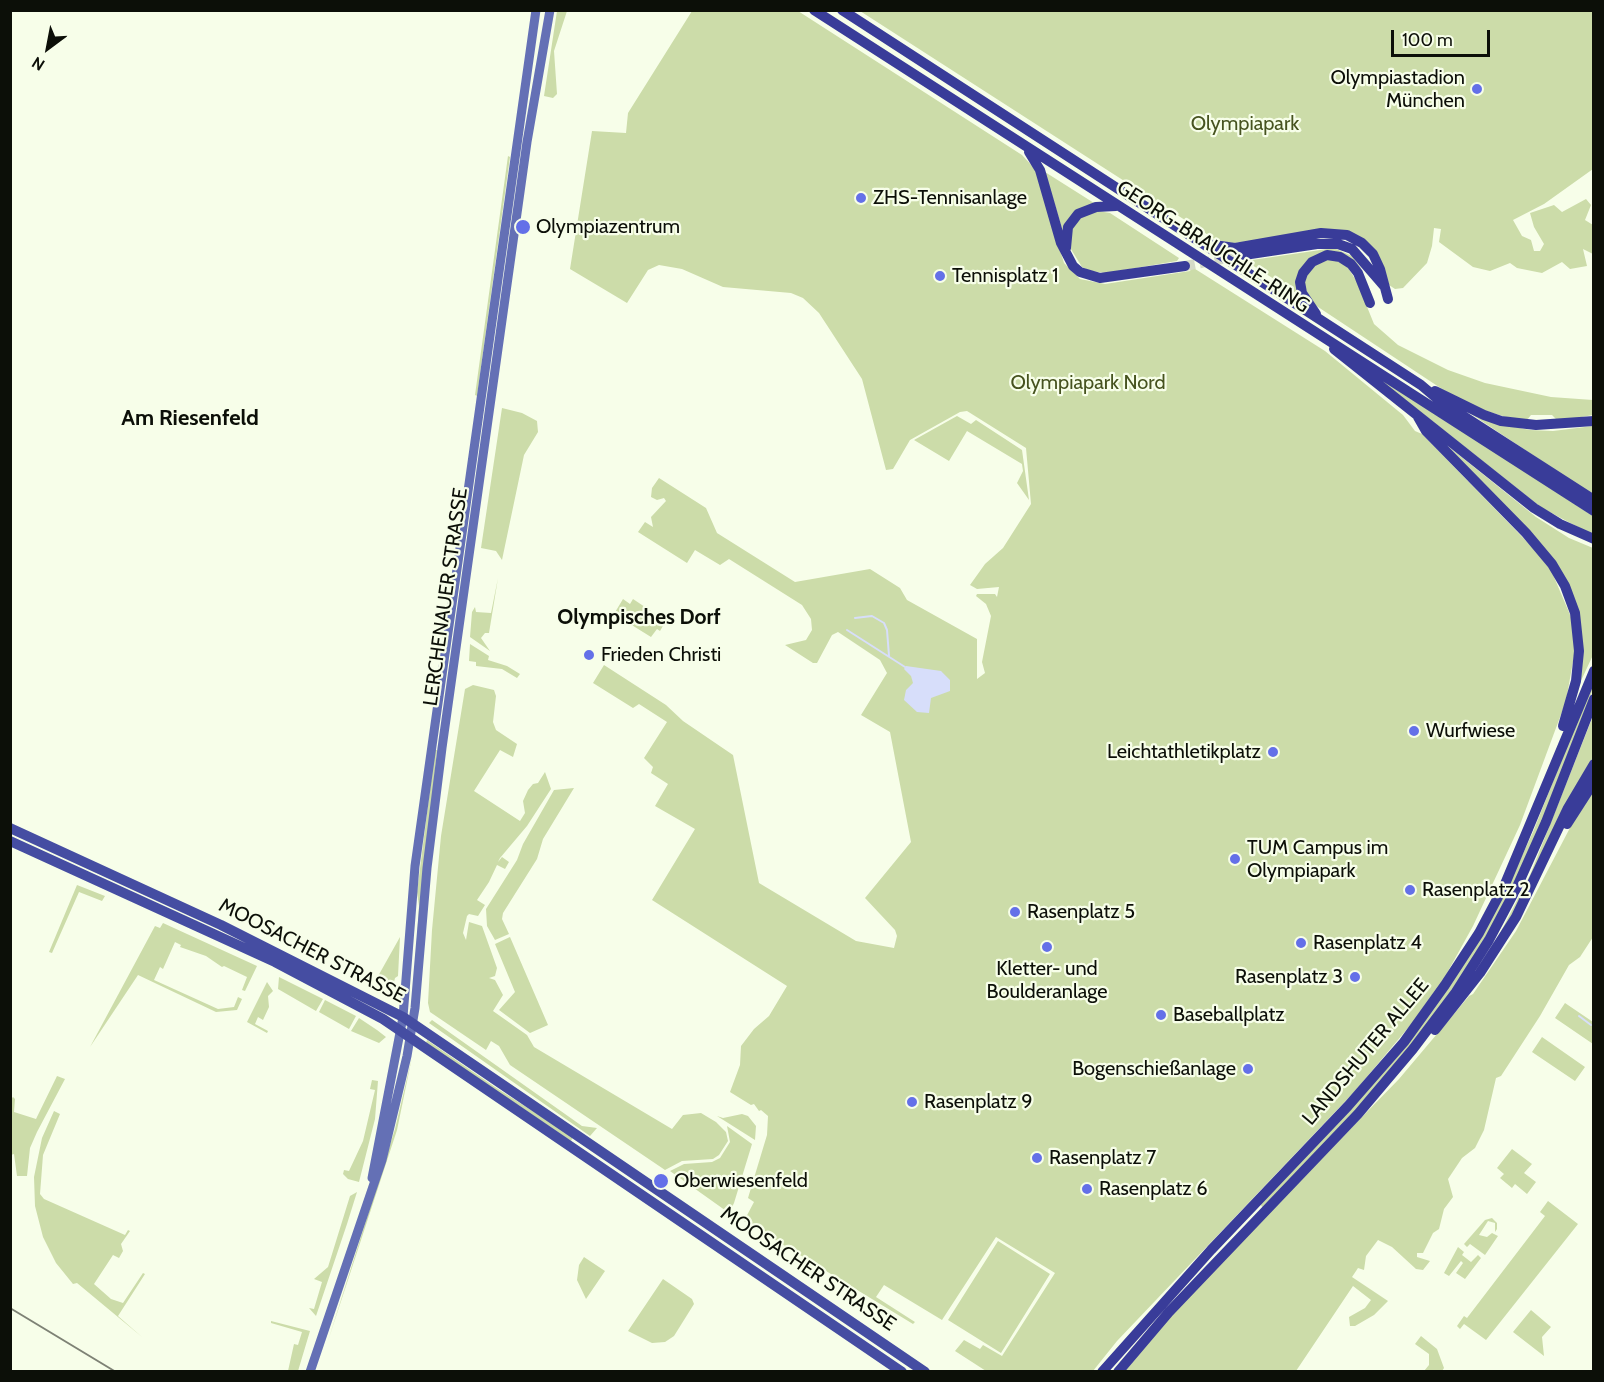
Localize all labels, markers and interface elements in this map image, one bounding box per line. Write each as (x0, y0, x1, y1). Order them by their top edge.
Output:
north arrow (18, 18, 78, 78)
scale bar (1394, 18, 1493, 56)
text: 100 m (1402, 29, 1453, 51)
text: N (28, 53, 48, 75)
place label: Olympiastadion München (1330, 66, 1465, 113)
marker: Olympiastadion München (1470, 82, 1484, 96)
park label: Olympiapark (1191, 112, 1299, 136)
street label: GEORG-BRAUCHLE-RING (1112, 176, 1314, 318)
place label: ZHS-Tennisanlage (873, 186, 1027, 210)
marker: ZHS-Tennisanlage (854, 191, 868, 205)
place label: Olympiazentrum (536, 215, 680, 239)
marker: Olympiazentrum (514, 218, 532, 236)
place label: Tennisplatz 1 (952, 264, 1059, 288)
marker: Tennisplatz 1 (933, 269, 947, 283)
park label: Olympiapark Nord (1011, 371, 1165, 395)
district label: Am Riesenfeld (121, 406, 259, 432)
street label: LERCHENAUER STRASSE (419, 486, 473, 708)
district label: Olympisches Dorf (557, 605, 721, 631)
place label: Frieden Christi (601, 643, 721, 667)
marker: Frieden Christi (582, 648, 596, 662)
place label: Wurfwiese (1426, 719, 1515, 743)
marker: Wurfwiese (1407, 724, 1421, 738)
place label: Leichtathletikplatz (1107, 740, 1261, 764)
marker: Leichtathletikplatz (1266, 745, 1280, 759)
place label: TUM Campus im Olympiapark (1247, 836, 1388, 883)
marker: TUM Campus im Olympiapark (1228, 852, 1242, 866)
place label: Rasenplatz 2 (1422, 878, 1530, 902)
marker: Rasenplatz 2 (1403, 883, 1417, 897)
street label: MOOSACHER STRASSE (215, 894, 409, 1008)
place label: Rasenplatz 5 (1027, 900, 1135, 924)
marker: Rasenplatz 5 (1008, 905, 1022, 919)
place label: Rasenplatz 4 (1313, 931, 1422, 955)
marker: Rasenplatz 4 (1294, 936, 1308, 950)
marker: Kletter- und Boulderanlage (1040, 940, 1054, 954)
place label: Kletter- und Boulderanlage (987, 957, 1107, 1004)
place label: Rasenplatz 3 (1235, 965, 1343, 989)
marker: Rasenplatz 3 (1348, 970, 1362, 984)
street label: LANDSHUTER ALLEE (1298, 974, 1434, 1130)
place label: Baseballplatz (1173, 1003, 1285, 1027)
marker: Baseballplatz (1154, 1008, 1168, 1022)
place label: Bogenschießanlage (1072, 1057, 1236, 1081)
marker: Bogenschießanlage (1241, 1062, 1255, 1076)
place label: Rasenplatz 9 (924, 1090, 1033, 1114)
marker: Rasenplatz 9 (905, 1095, 919, 1109)
place label: Rasenplatz 7 (1049, 1146, 1156, 1170)
marker: Rasenplatz 7 (1030, 1151, 1044, 1165)
place label: Oberwiesenfeld (674, 1169, 808, 1193)
marker: Oberwiesenfeld (652, 1172, 670, 1190)
place label: Rasenplatz 6 (1099, 1177, 1208, 1201)
marker: Rasenplatz 6 (1080, 1182, 1094, 1196)
street label: MOOSACHER STRASSE (716, 1201, 900, 1337)

